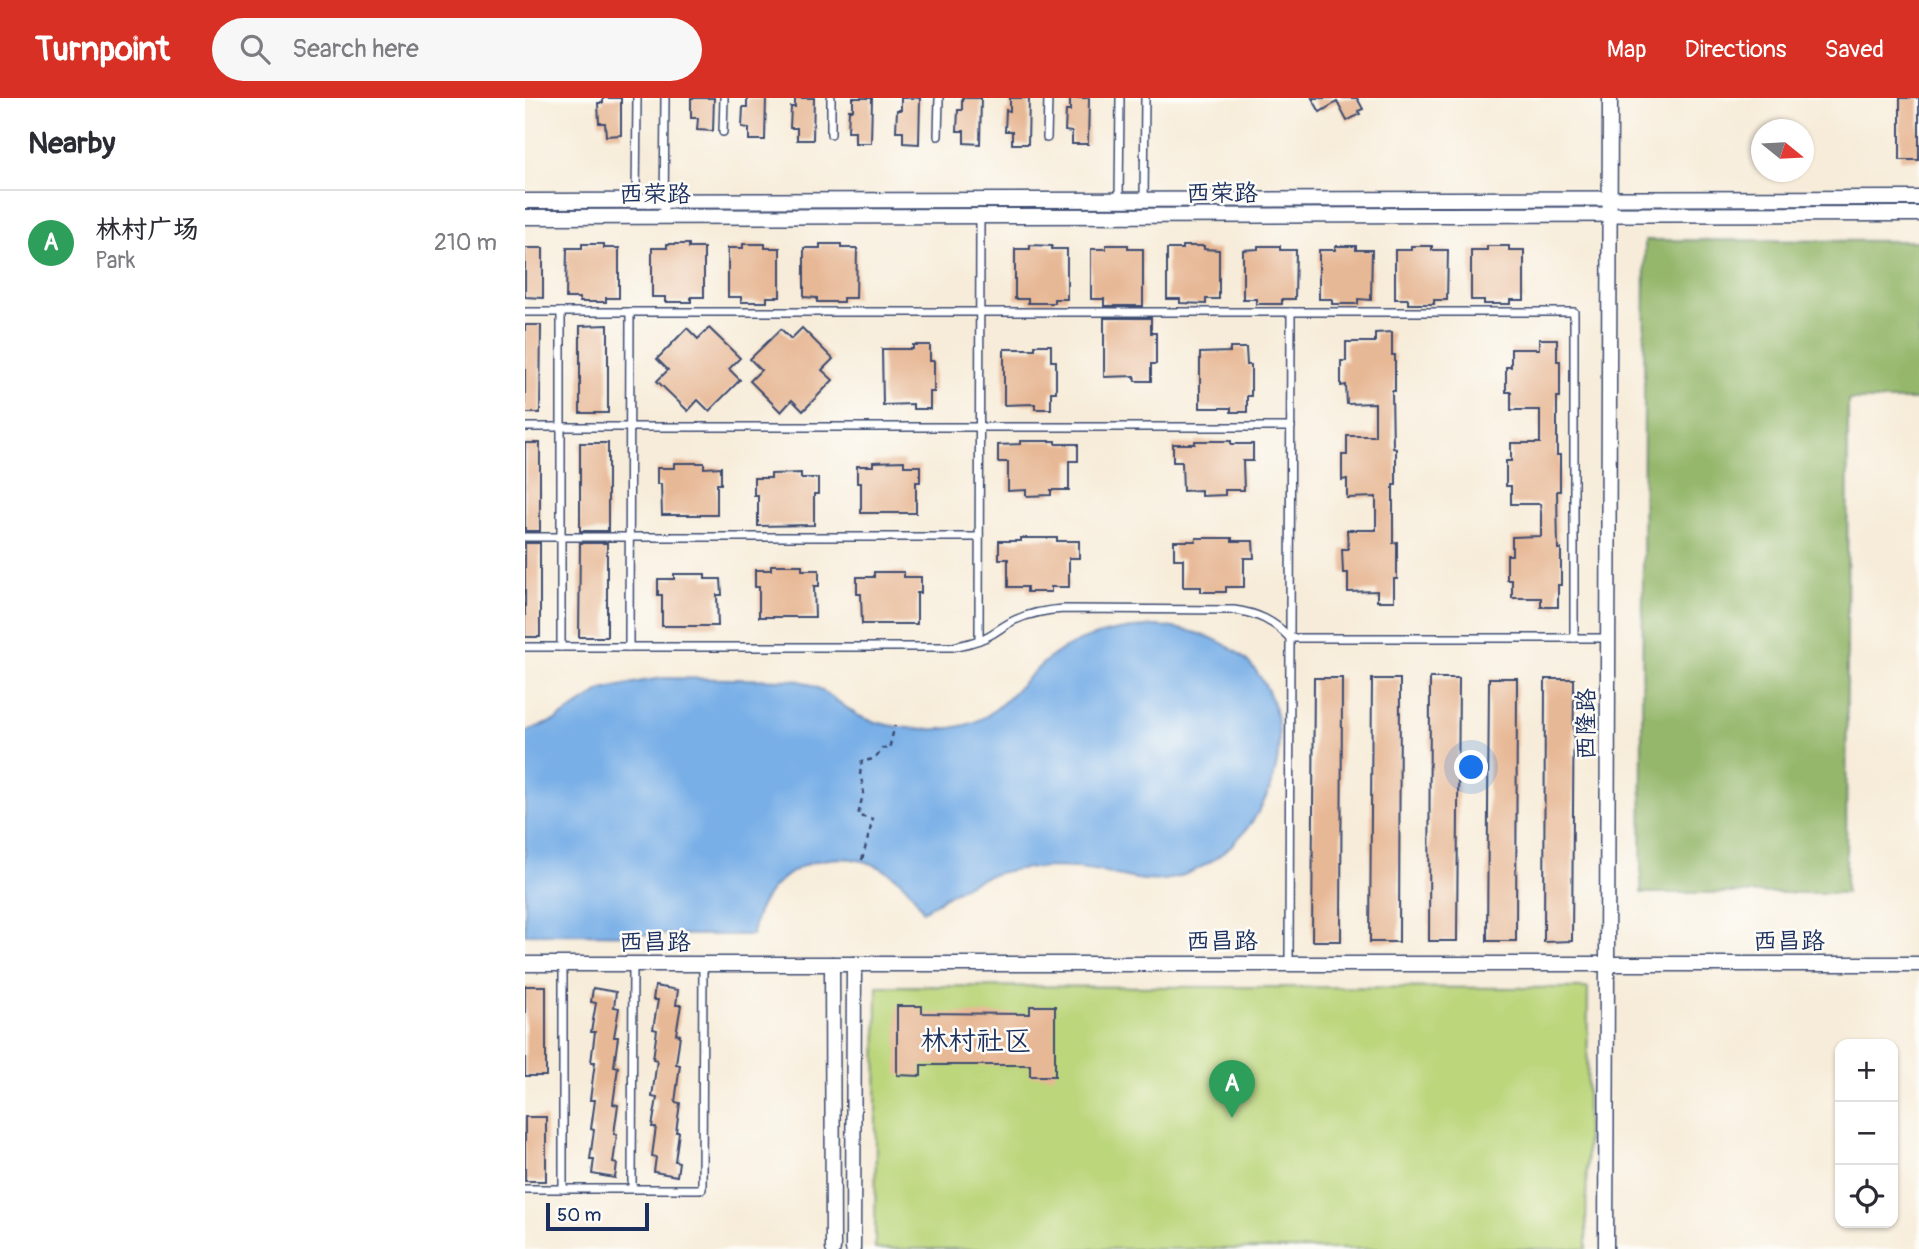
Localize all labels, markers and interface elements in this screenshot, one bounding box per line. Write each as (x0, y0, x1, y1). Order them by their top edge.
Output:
search box (212, 18, 702, 81)
text: Turnpoint (35, 29, 170, 70)
icon: search (236, 30, 274, 68)
text: Search here (292, 33, 419, 65)
text: Map (1607, 35, 1647, 64)
text: Directions (1685, 35, 1786, 64)
text: Saved (1824, 35, 1884, 64)
north arrow (1751, 119, 1814, 182)
text: Nearby (28, 125, 115, 162)
street label: 西荣路 (1186, 179, 1258, 208)
street label: 西荣路 (619, 180, 691, 209)
text: 林村广场 (95, 214, 199, 246)
text: A (44, 228, 58, 257)
text: 210 m (434, 228, 497, 257)
text: Park (95, 246, 135, 275)
street label: 西隆路 (1572, 688, 1601, 760)
your location (1454, 750, 1488, 784)
street label: 西昌路 (1186, 927, 1258, 956)
street label: 西昌路 (1753, 927, 1825, 956)
street label: 西昌路 (619, 928, 691, 957)
district label: 林村社区 (920, 1024, 1032, 1059)
map controls (1835, 1039, 1898, 1228)
button: + (1835, 1039, 1898, 1102)
pin: A (1209, 1060, 1255, 1118)
button: − (1835, 1102, 1898, 1165)
button: locate (1835, 1165, 1898, 1228)
scale bar (546, 1200, 649, 1232)
text: 50 m (557, 1203, 601, 1227)

